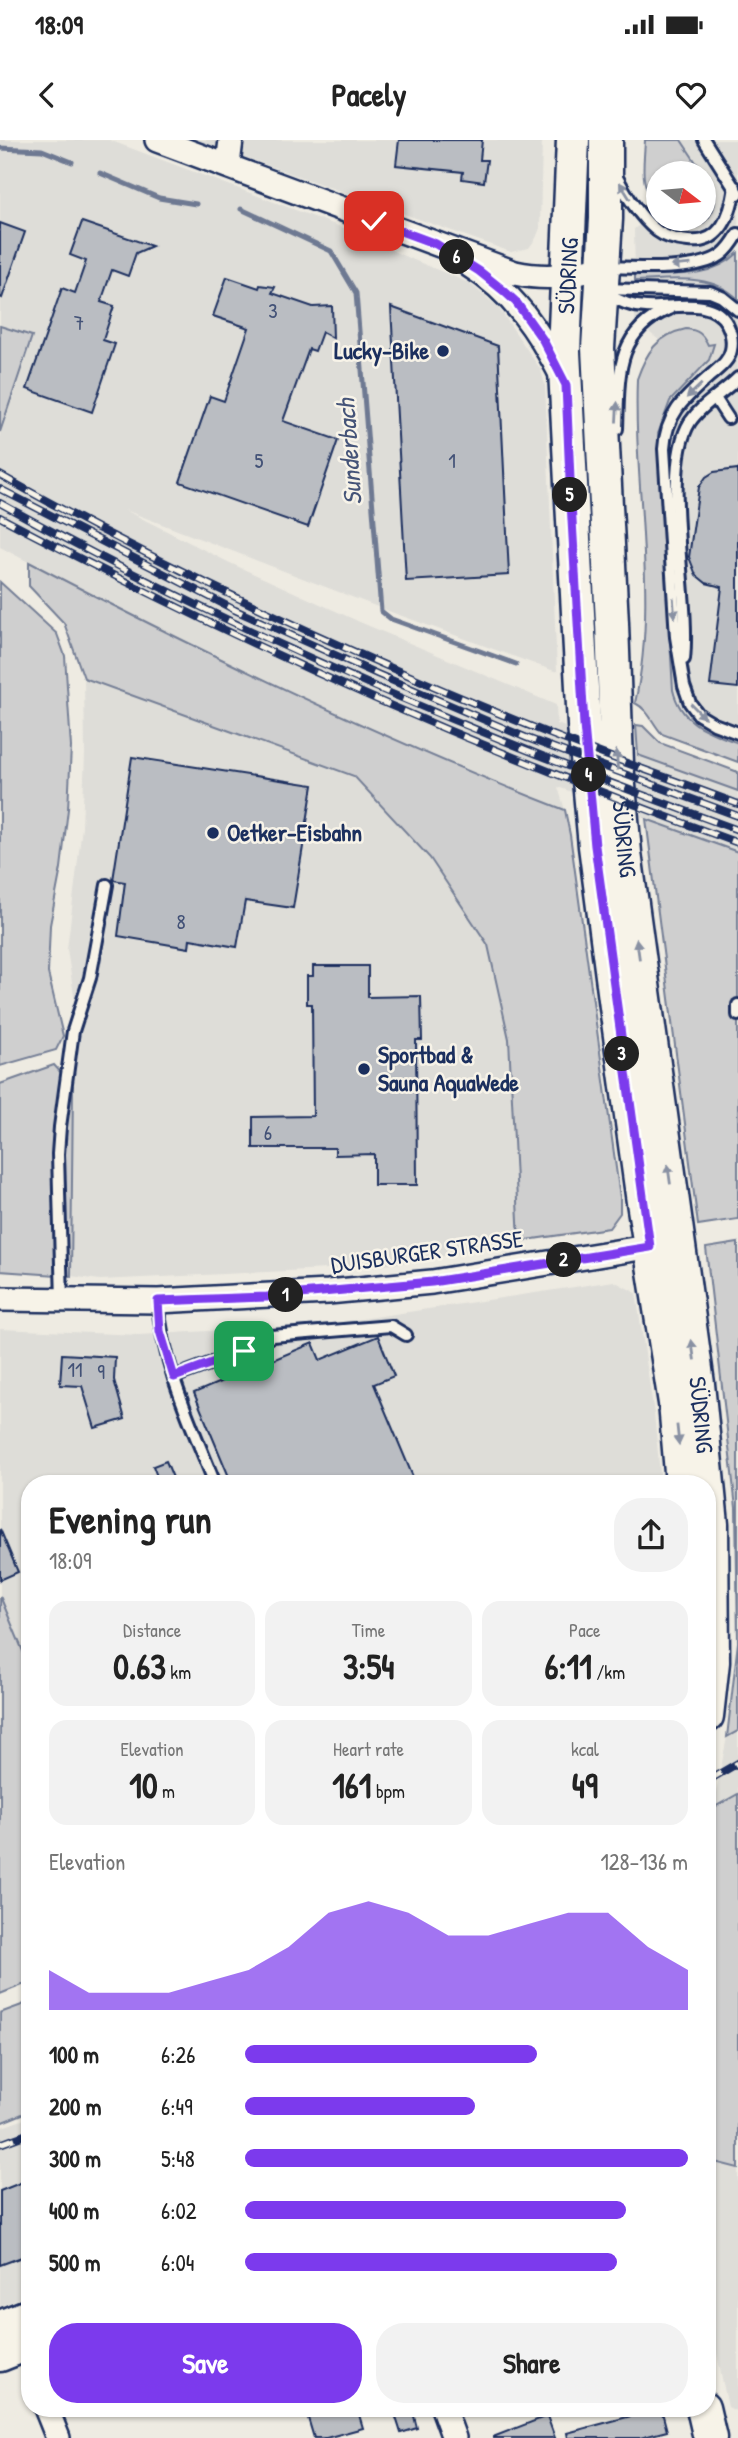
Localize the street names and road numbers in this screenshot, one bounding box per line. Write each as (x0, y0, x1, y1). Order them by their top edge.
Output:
street label: SÜDRING (549, 236, 585, 315)
street label: SÜDRING (605, 799, 645, 879)
street label: DUISBURGER STRASSE (329, 1222, 525, 1280)
street label: SÜDRING (682, 1374, 722, 1455)

